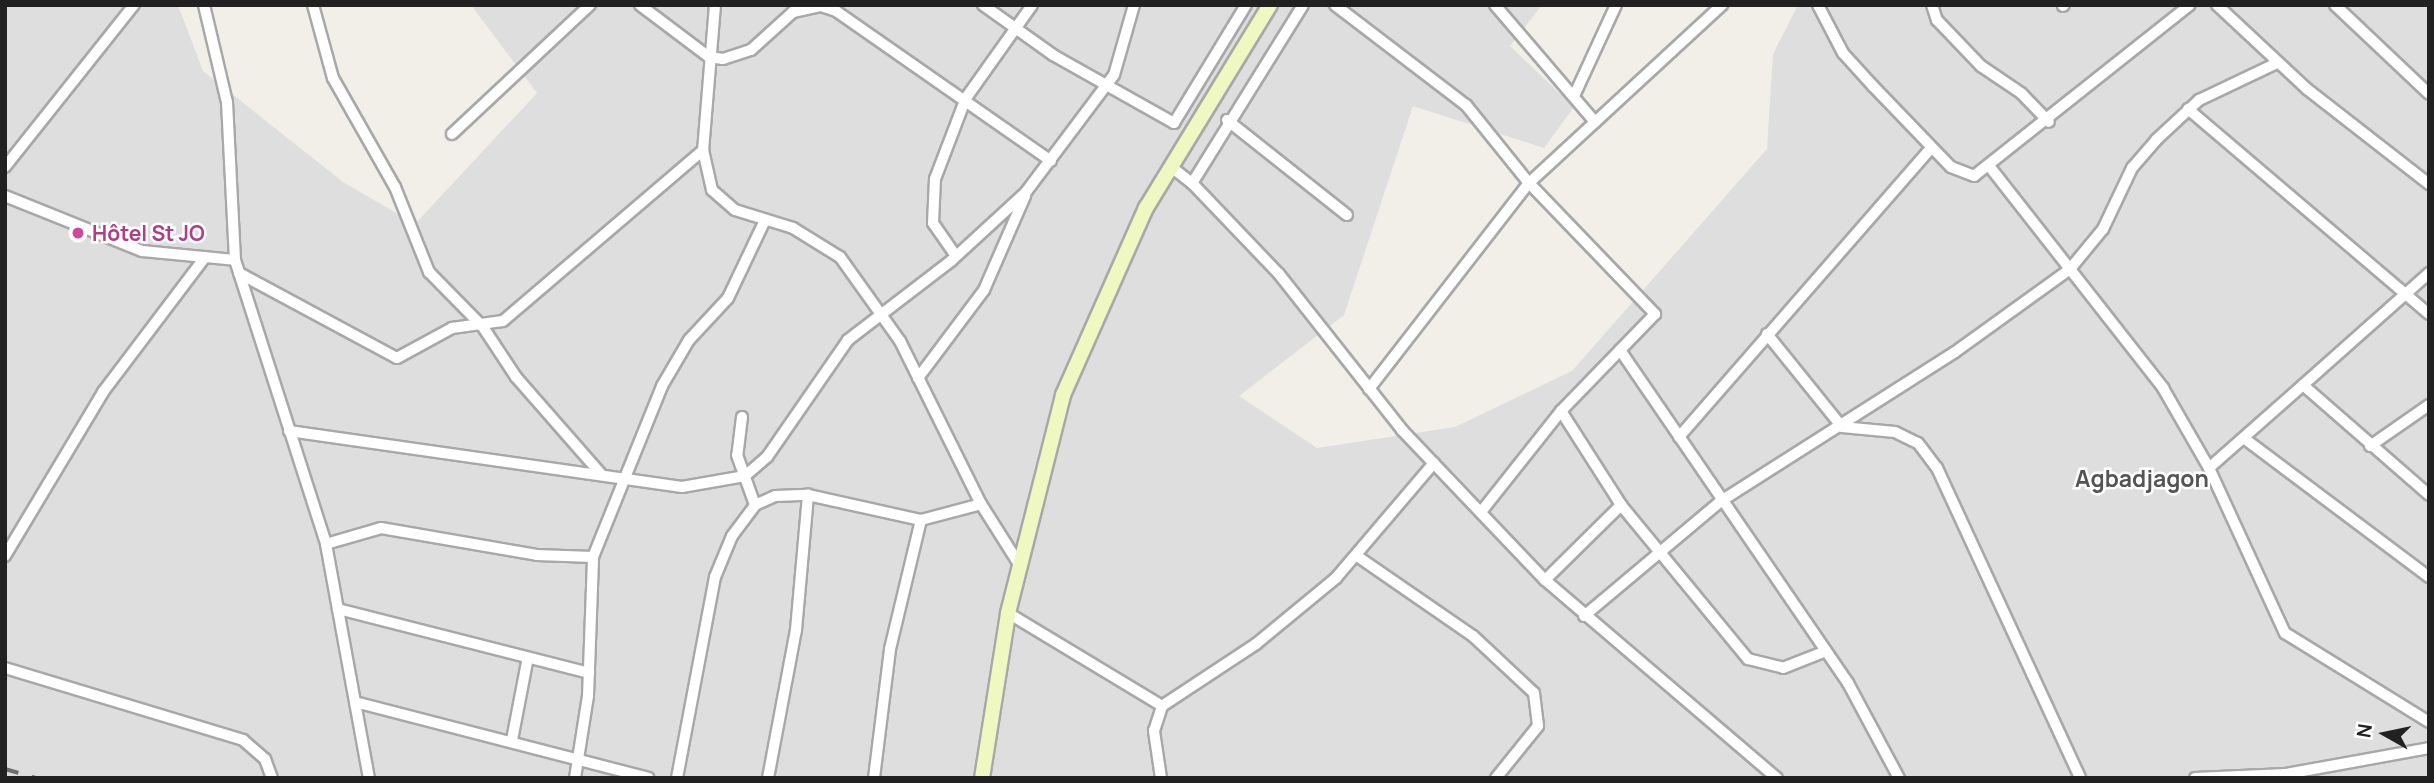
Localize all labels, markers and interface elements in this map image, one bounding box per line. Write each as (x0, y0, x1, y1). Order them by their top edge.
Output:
place label: Hôtel St JO (92, 220, 205, 246)
marker: Hôtel St JO (70, 225, 86, 241)
district label: Agbadjagon (2075, 464, 2209, 492)
north arrow (2350, 699, 2420, 769)
text: N (2350, 722, 2378, 739)

